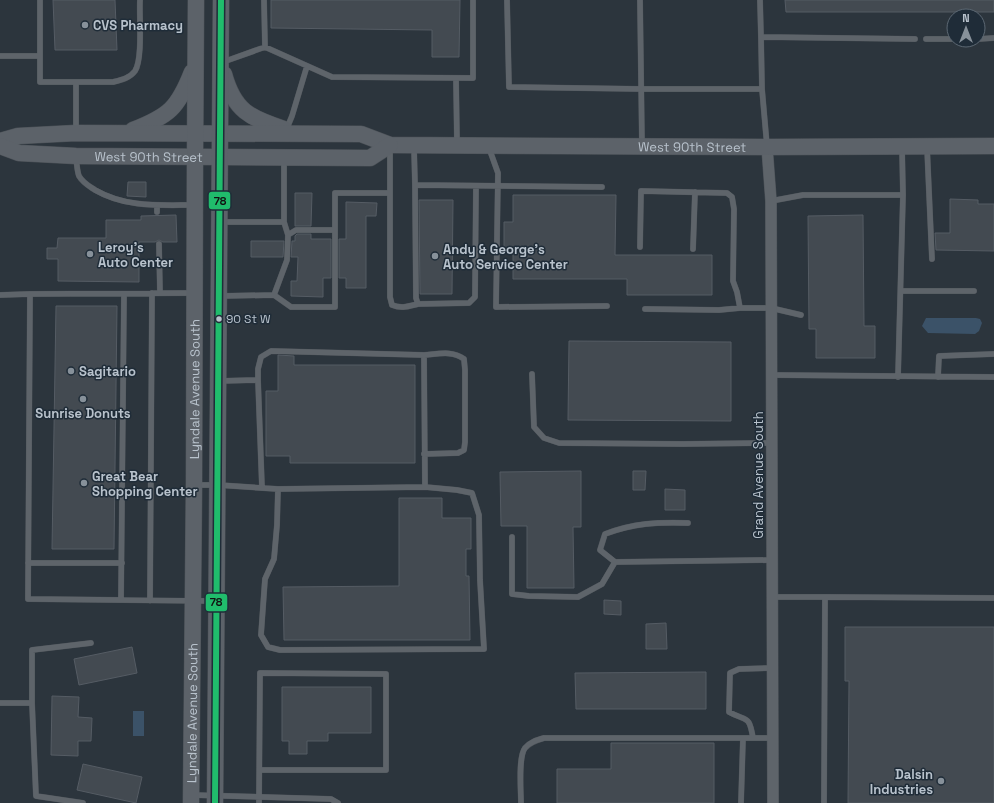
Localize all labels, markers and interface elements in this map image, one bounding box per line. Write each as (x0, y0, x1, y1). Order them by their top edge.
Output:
north arrow (946, 8, 986, 48)
text: N (962, 11, 970, 25)
place label: CVS Pharmacy (93, 17, 183, 34)
marker: CVS Pharmacy (80, 20, 90, 30)
street label: West 90th Street (638, 138, 746, 155)
street label: West 90th Street (94, 148, 203, 165)
line badge: 78 (208, 191, 231, 210)
text: 78 (214, 194, 227, 208)
place label: Leroy's Auto Center (98, 239, 173, 271)
place label: Andy & George's Auto Service Center (443, 241, 568, 273)
marker: Leroy's Auto Center (85, 249, 95, 259)
marker: Andy & George's Auto Service Center (430, 251, 440, 261)
place label: 90 St W (226, 311, 271, 327)
marker: 90 St W (214, 314, 224, 324)
street label: Lyndale Avenue South (186, 319, 203, 459)
place label: Sagitario (79, 363, 136, 380)
marker: Sagitario (66, 366, 76, 376)
marker: Sunrise Donuts (78, 394, 88, 404)
place label: Sunrise Donuts (35, 405, 131, 422)
street label: Grand Avenue South (750, 411, 767, 539)
place label: Great Bear Shopping Center (92, 468, 198, 500)
marker: Great Bear Shopping Center (79, 478, 89, 488)
line badge: 78 (205, 593, 228, 612)
text: 78 (210, 595, 223, 609)
street label: Lyndale Avenue South (183, 643, 201, 783)
place label: Dalsin Industries (870, 766, 933, 798)
marker: Dalsin Industries (936, 776, 946, 786)

